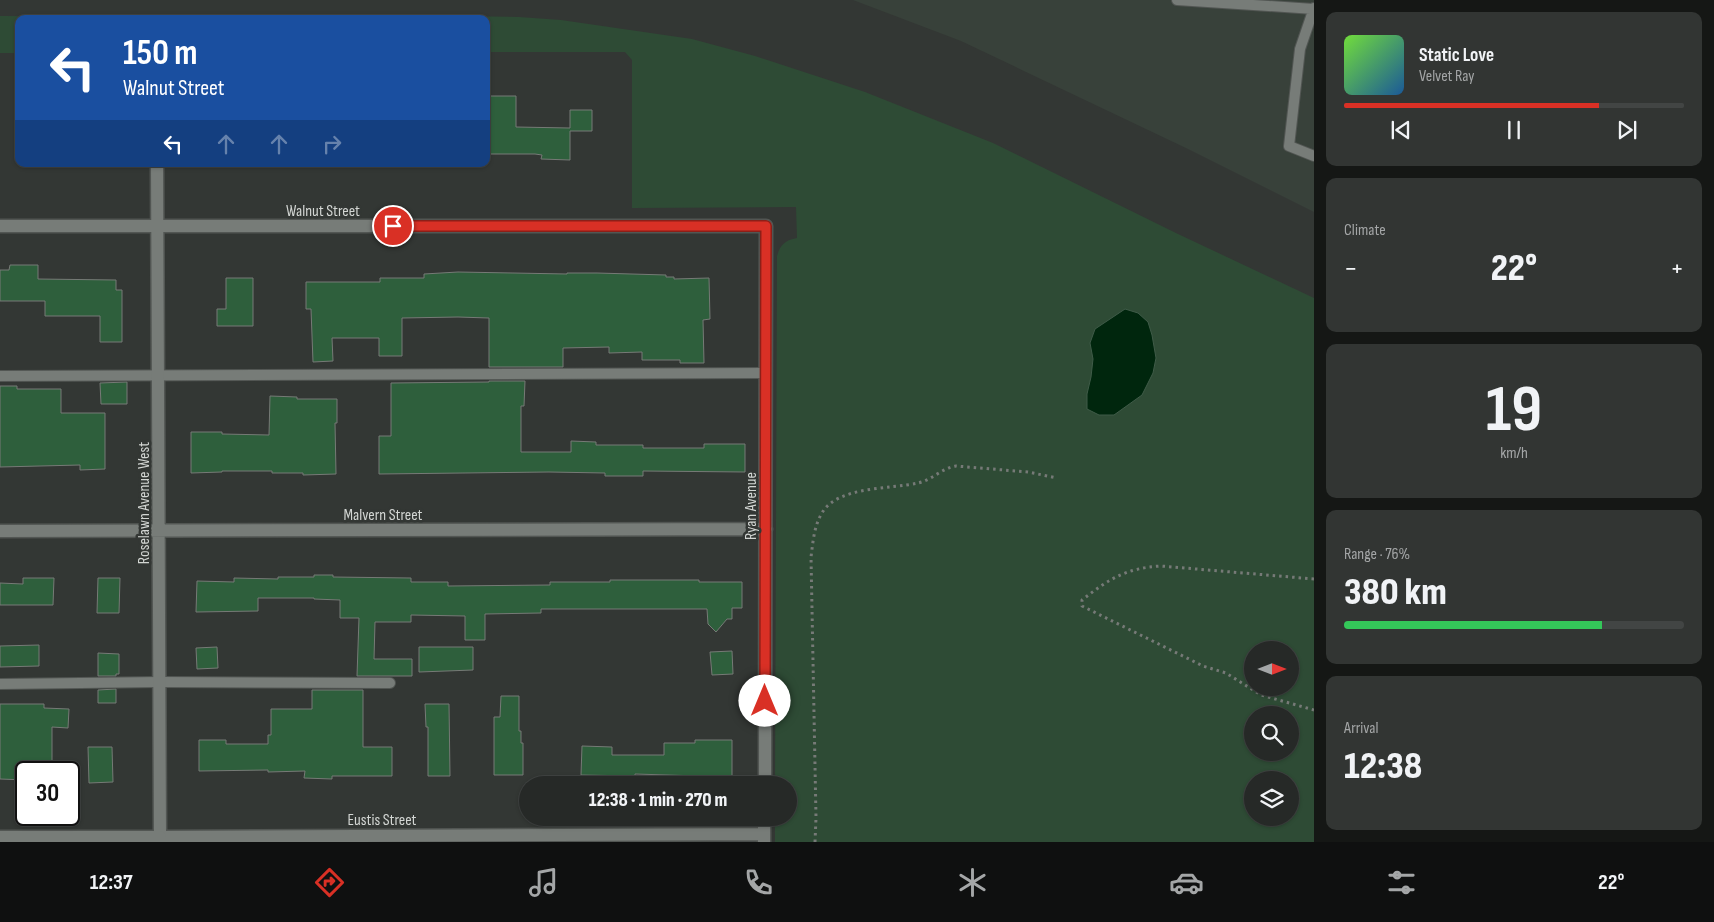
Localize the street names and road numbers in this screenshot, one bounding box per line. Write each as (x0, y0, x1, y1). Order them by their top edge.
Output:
street label: Walnut Street (286, 202, 360, 221)
street label: Roselawn Avenue West (135, 442, 154, 564)
street label: Ryan Avenue (742, 472, 761, 540)
street label: Malvern Street (344, 506, 423, 525)
street label: Eustis Street (348, 811, 417, 830)

